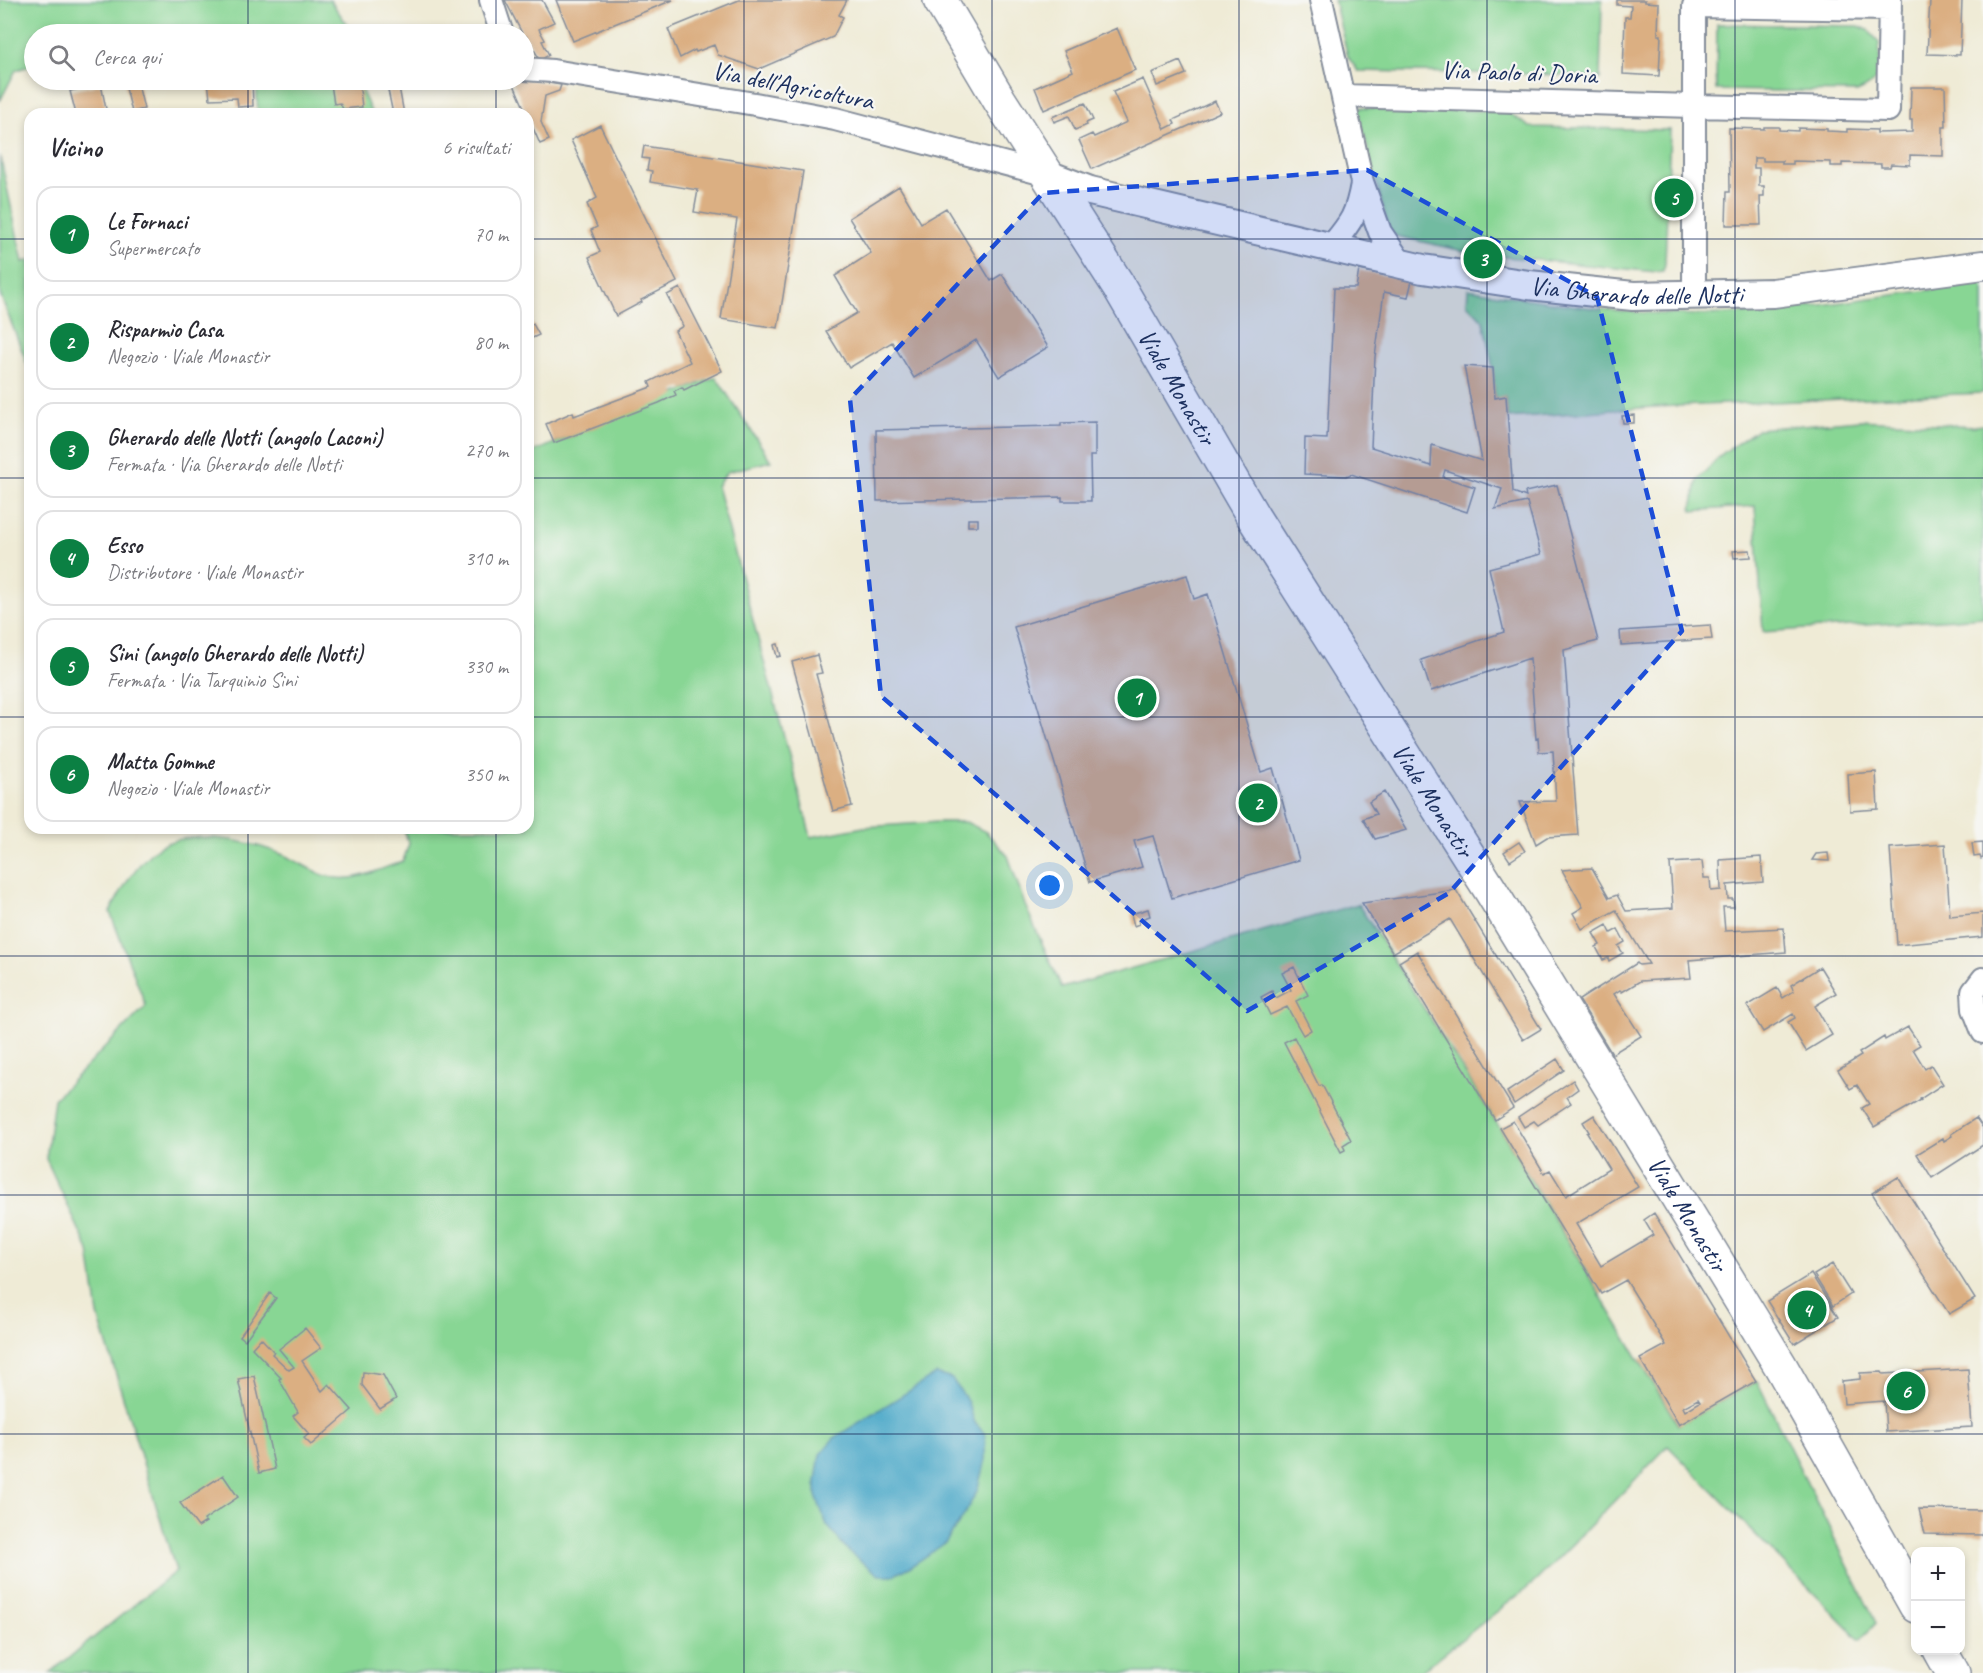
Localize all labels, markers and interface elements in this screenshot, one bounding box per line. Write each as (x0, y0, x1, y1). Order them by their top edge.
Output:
search box (24, 24, 534, 90)
icon: search (45, 41, 78, 74)
text: Cerca qui (93, 43, 161, 71)
street label: Via Paolo di Doria (1441, 53, 1600, 92)
street label: Via dell'Agricoltura (709, 54, 878, 118)
text: Vicino (48, 131, 102, 164)
text: 6 risultati (442, 135, 510, 160)
pin: 5 (1654, 176, 1694, 220)
text: Le Fornaci (107, 208, 187, 236)
text: 1 (65, 222, 74, 247)
text: 70 m (474, 222, 508, 247)
text: Supermercato (107, 236, 199, 261)
pin: 3 (1464, 236, 1502, 282)
street label: Via Gherardo delle Notti (1529, 269, 1746, 314)
text: Risparmio Casa (107, 316, 223, 344)
street label: Viale Monastir (1130, 323, 1225, 453)
text: 2 (65, 330, 74, 355)
text: 80 m (474, 330, 508, 355)
text: Negozio · Viale Monastir (107, 344, 270, 369)
text: Gherardo delle Notti (angolo Laconi) (107, 424, 383, 452)
text: 3 (65, 438, 74, 463)
text: 270 m (465, 438, 508, 463)
text: Fermata · Via Gherardo delle Notti (107, 452, 342, 477)
text: Esso (107, 532, 142, 560)
text: 4 (65, 546, 74, 571)
text: 310 m (465, 546, 508, 571)
text: Distributore · Viale Monastir (107, 560, 303, 585)
text: Sini (angolo Gherardo delle Notti) (107, 640, 363, 668)
text: 5 (65, 654, 74, 679)
text: 330 m (465, 654, 508, 679)
text: Fermata · Via Tarquinio Sini (107, 668, 296, 693)
pin: 1 (1118, 676, 1156, 720)
street label: Viale Monastir (1384, 737, 1482, 865)
text: Matta Gomme (107, 748, 213, 776)
text: 6 (65, 762, 74, 787)
text: 350 m (465, 762, 508, 787)
text: Negozio · Viale Monastir (107, 776, 270, 801)
pin: 2 (1238, 780, 1278, 826)
your location (1035, 871, 1064, 900)
street label: Viale Monastir (1640, 1151, 1736, 1279)
pin: 4 (1788, 1288, 1826, 1332)
pin: 6 (1886, 1368, 1926, 1414)
map controls (1911, 1547, 1965, 1655)
button: + (1911, 1547, 1965, 1601)
button: − (1911, 1601, 1965, 1655)

